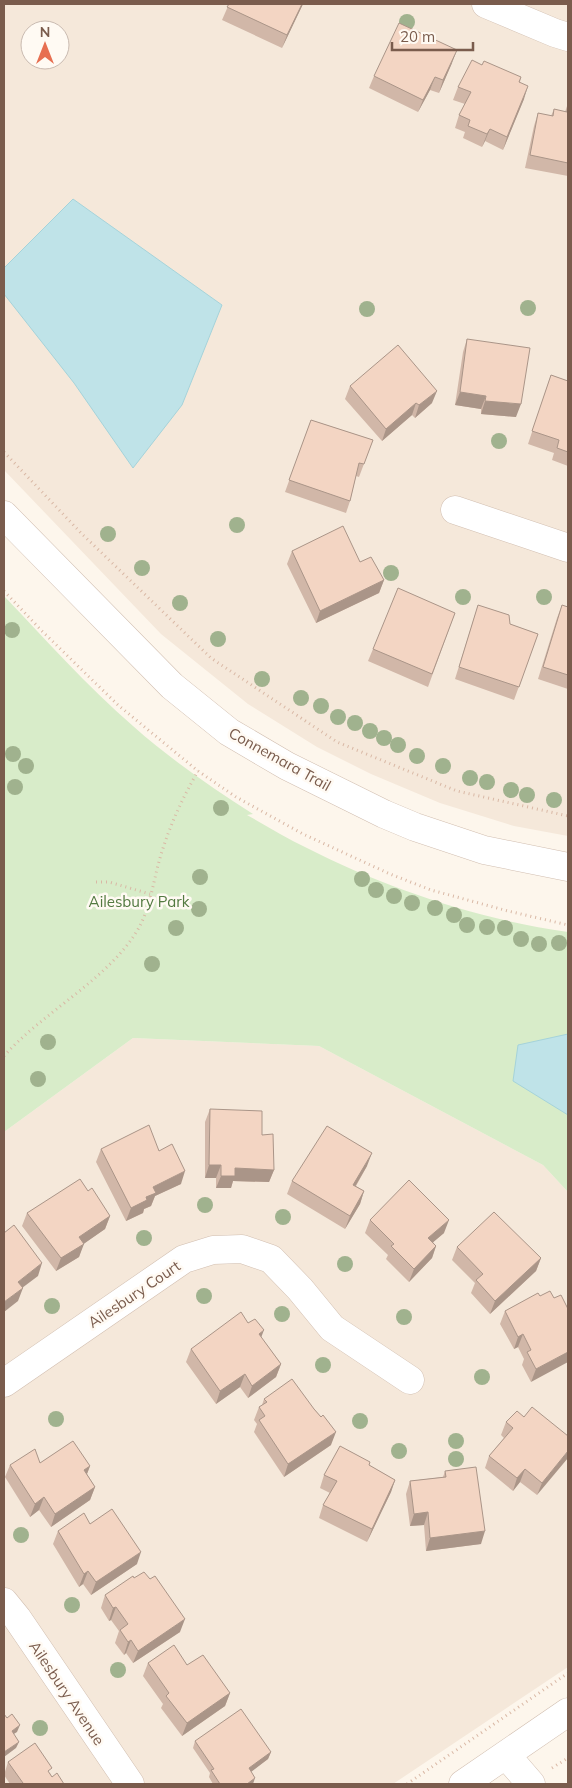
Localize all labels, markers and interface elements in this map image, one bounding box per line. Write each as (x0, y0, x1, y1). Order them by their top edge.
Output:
north arrow (20, 20, 70, 70)
scale bar (392, 20, 473, 52)
text: N (40, 23, 50, 41)
text: 20 m (400, 27, 435, 46)
street label: Connemara Trail (226, 723, 334, 795)
park label: Ailesbury Park (89, 892, 190, 911)
street label: Ailesbury Court (84, 1256, 184, 1332)
street label: Ailesbury Avenue (25, 1637, 109, 1749)

